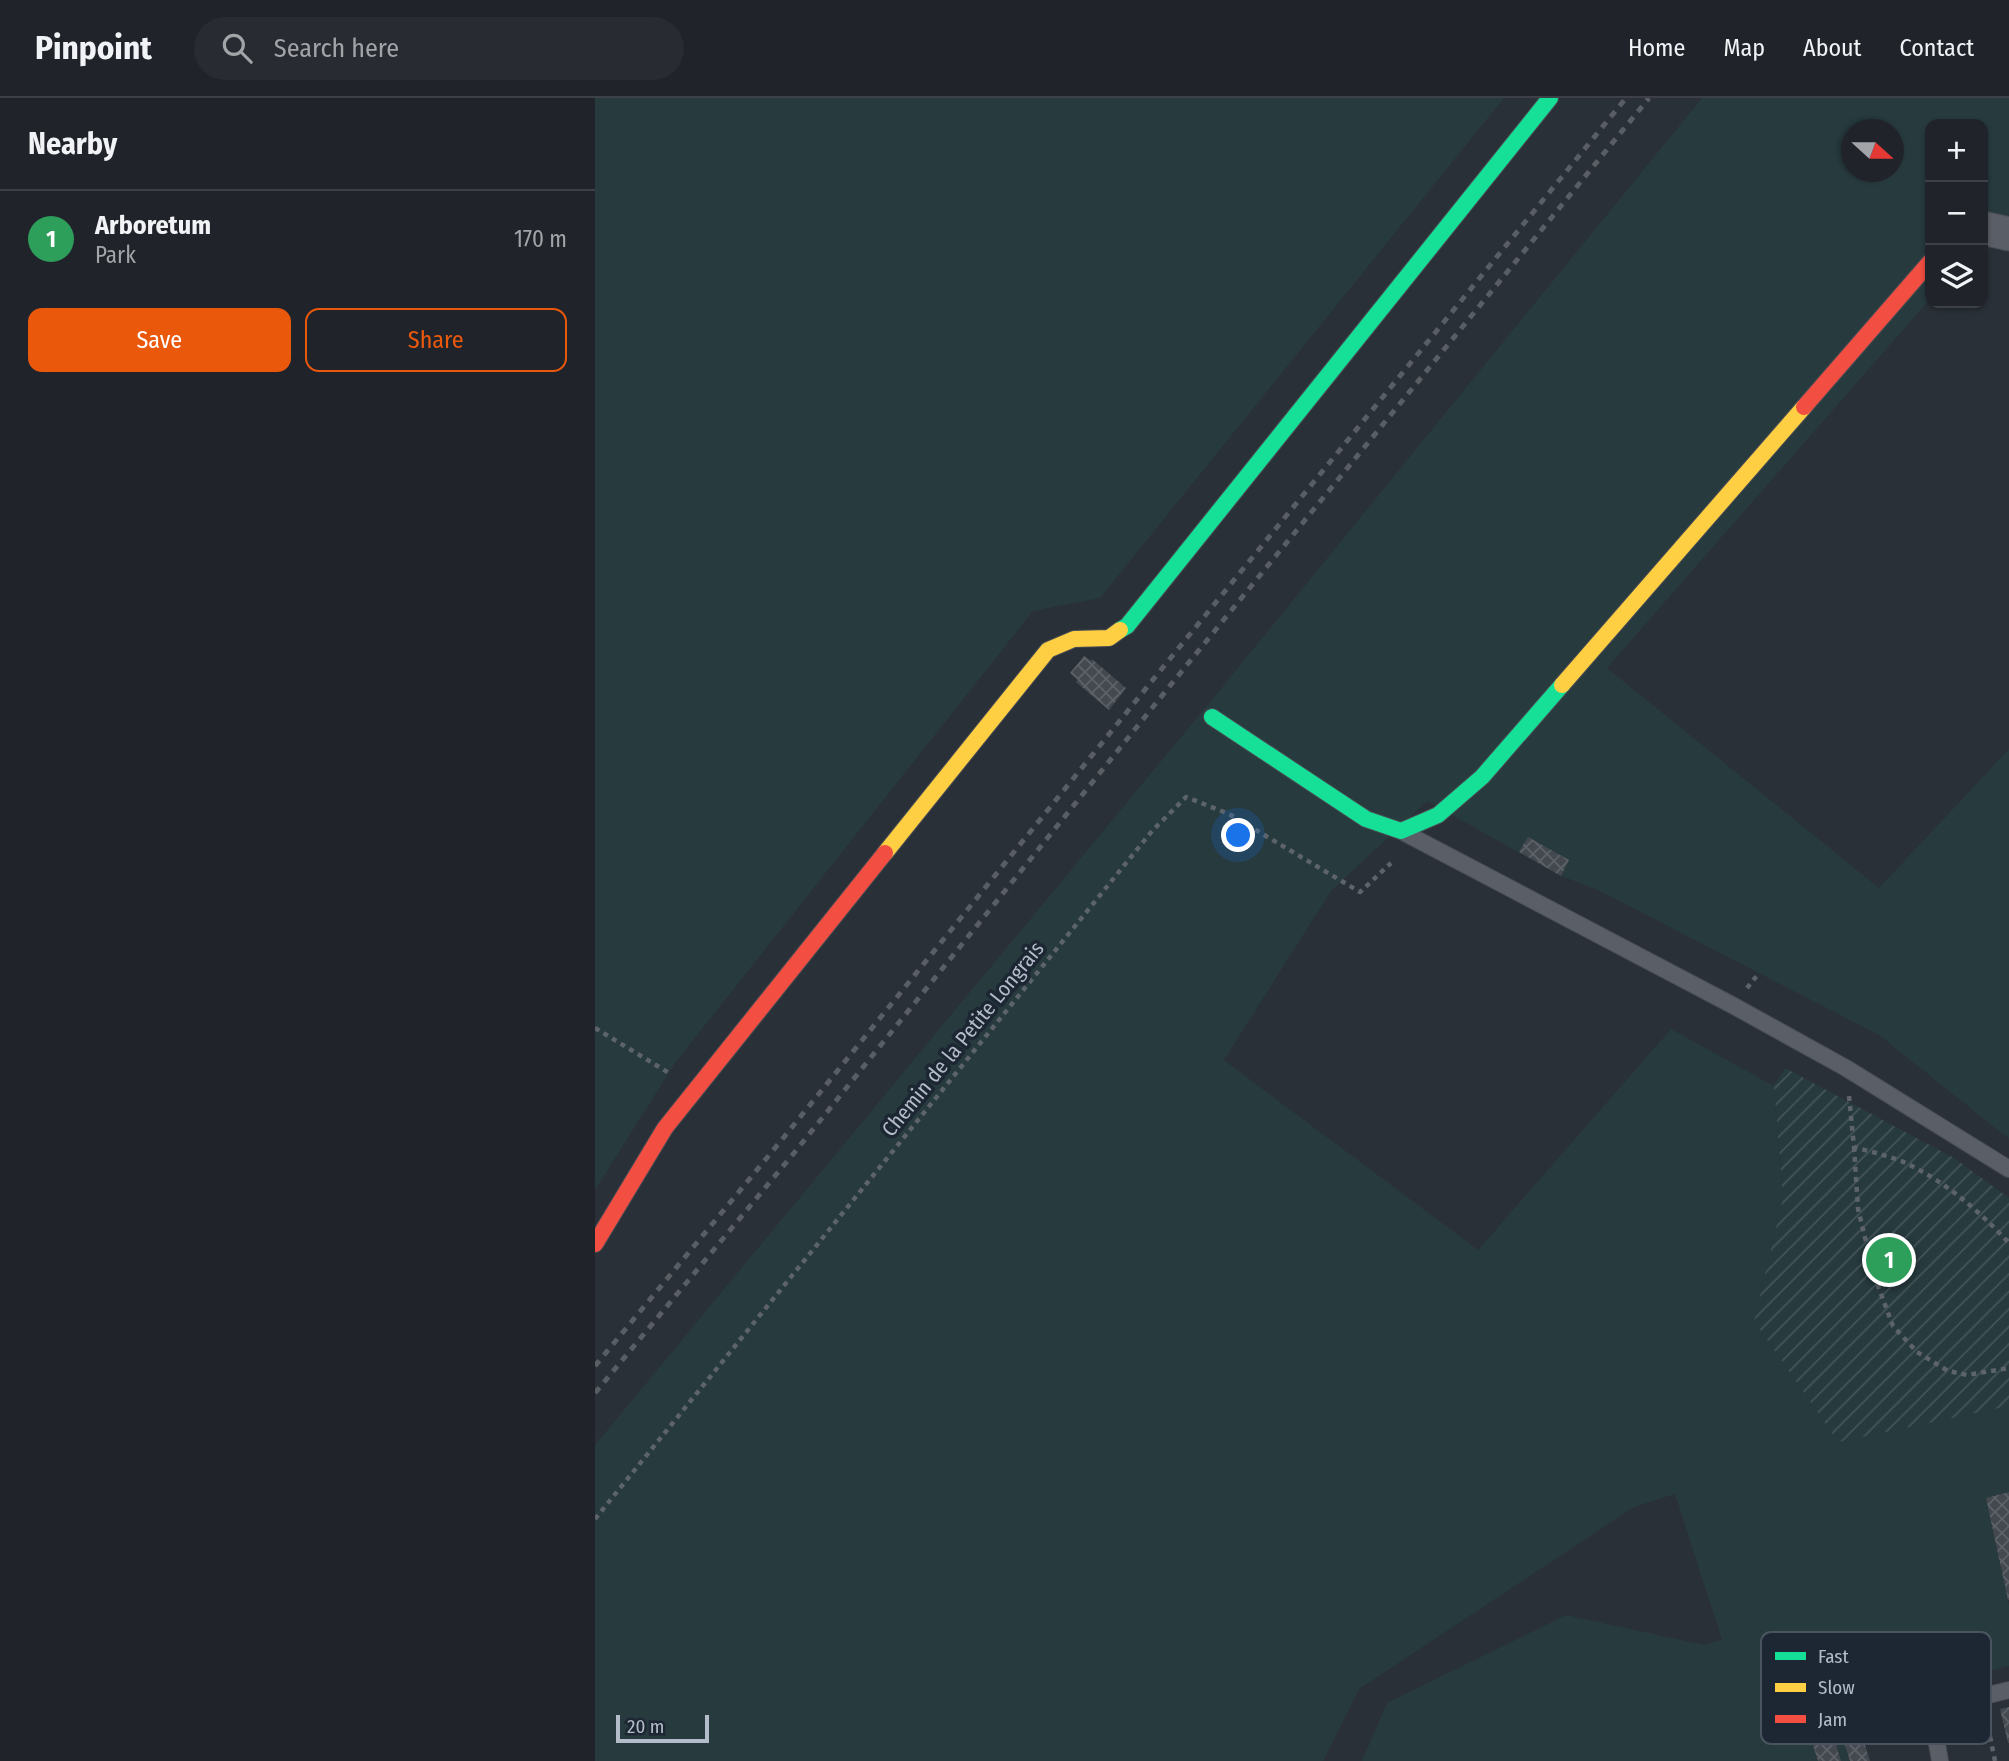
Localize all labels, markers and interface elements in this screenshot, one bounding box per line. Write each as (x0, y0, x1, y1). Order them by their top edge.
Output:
search box (194, 17, 684, 80)
text: Pinpoint (35, 28, 152, 68)
icon: search (218, 29, 256, 67)
text: Search here (274, 33, 399, 64)
text: Home (1628, 34, 1685, 62)
text: Map (1723, 34, 1765, 62)
text: About (1803, 34, 1861, 62)
text: Contact (1899, 34, 1974, 62)
north arrow (1841, 119, 1904, 182)
map controls (1925, 119, 1988, 308)
button: + (1925, 119, 1988, 182)
text: Nearby (28, 126, 117, 162)
button: − (1925, 182, 1988, 245)
text: Arboretum (95, 210, 211, 241)
text: 1 (46, 225, 56, 253)
text: 170 m (514, 225, 567, 253)
text: Park (95, 241, 136, 269)
button: layers (1925, 245, 1988, 308)
button: Save (28, 308, 291, 372)
button: Share (305, 308, 567, 372)
your location (1221, 818, 1255, 852)
street label: Chemin de la Petite Longrais (876, 936, 1050, 1142)
pin: 1 (1866, 1234, 1912, 1286)
legend (1761, 1632, 1991, 1744)
text: Fast (1818, 1645, 1849, 1668)
text: Slow (1818, 1676, 1855, 1699)
text: Jam (1818, 1708, 1847, 1731)
scale bar (616, 1712, 709, 1744)
text: 20 m (627, 1715, 664, 1738)

